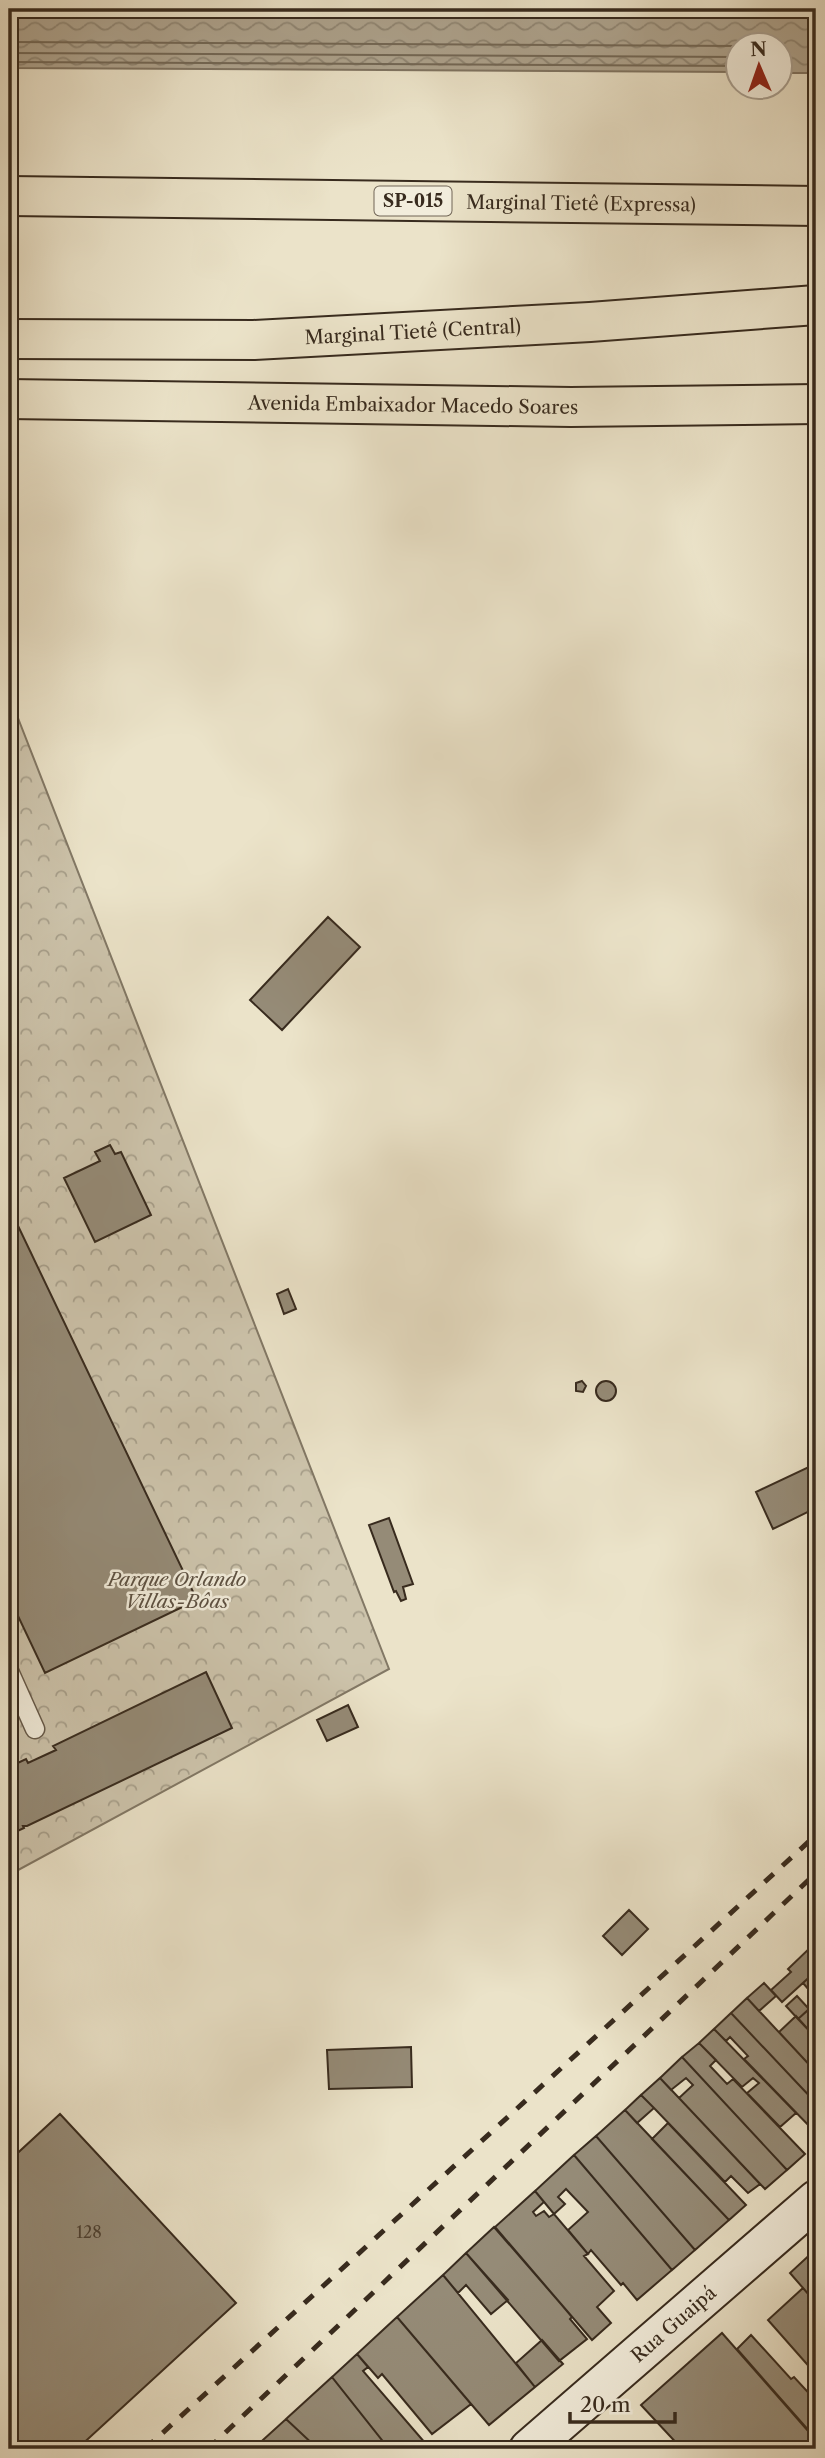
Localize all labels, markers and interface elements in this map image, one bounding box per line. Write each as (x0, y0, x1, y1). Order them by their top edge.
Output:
north arrow (724, 32, 794, 102)
text: N (750, 38, 767, 61)
road number: SP-015 (374, 186, 452, 216)
street label: Marginal Tietê (Expressa) (466, 190, 696, 216)
street label: Marginal Tietê (Central) (304, 314, 522, 349)
street label: Avenida Embaixador Macedo Soares (247, 391, 578, 419)
park label: Parque Orlando Villas-Bôas (106, 1568, 246, 1613)
house number: 128 (76, 2222, 102, 2242)
street label: Rua Guaipá (626, 2281, 720, 2367)
scale bar (570, 2381, 674, 2425)
text: 20 m (580, 2392, 631, 2417)

